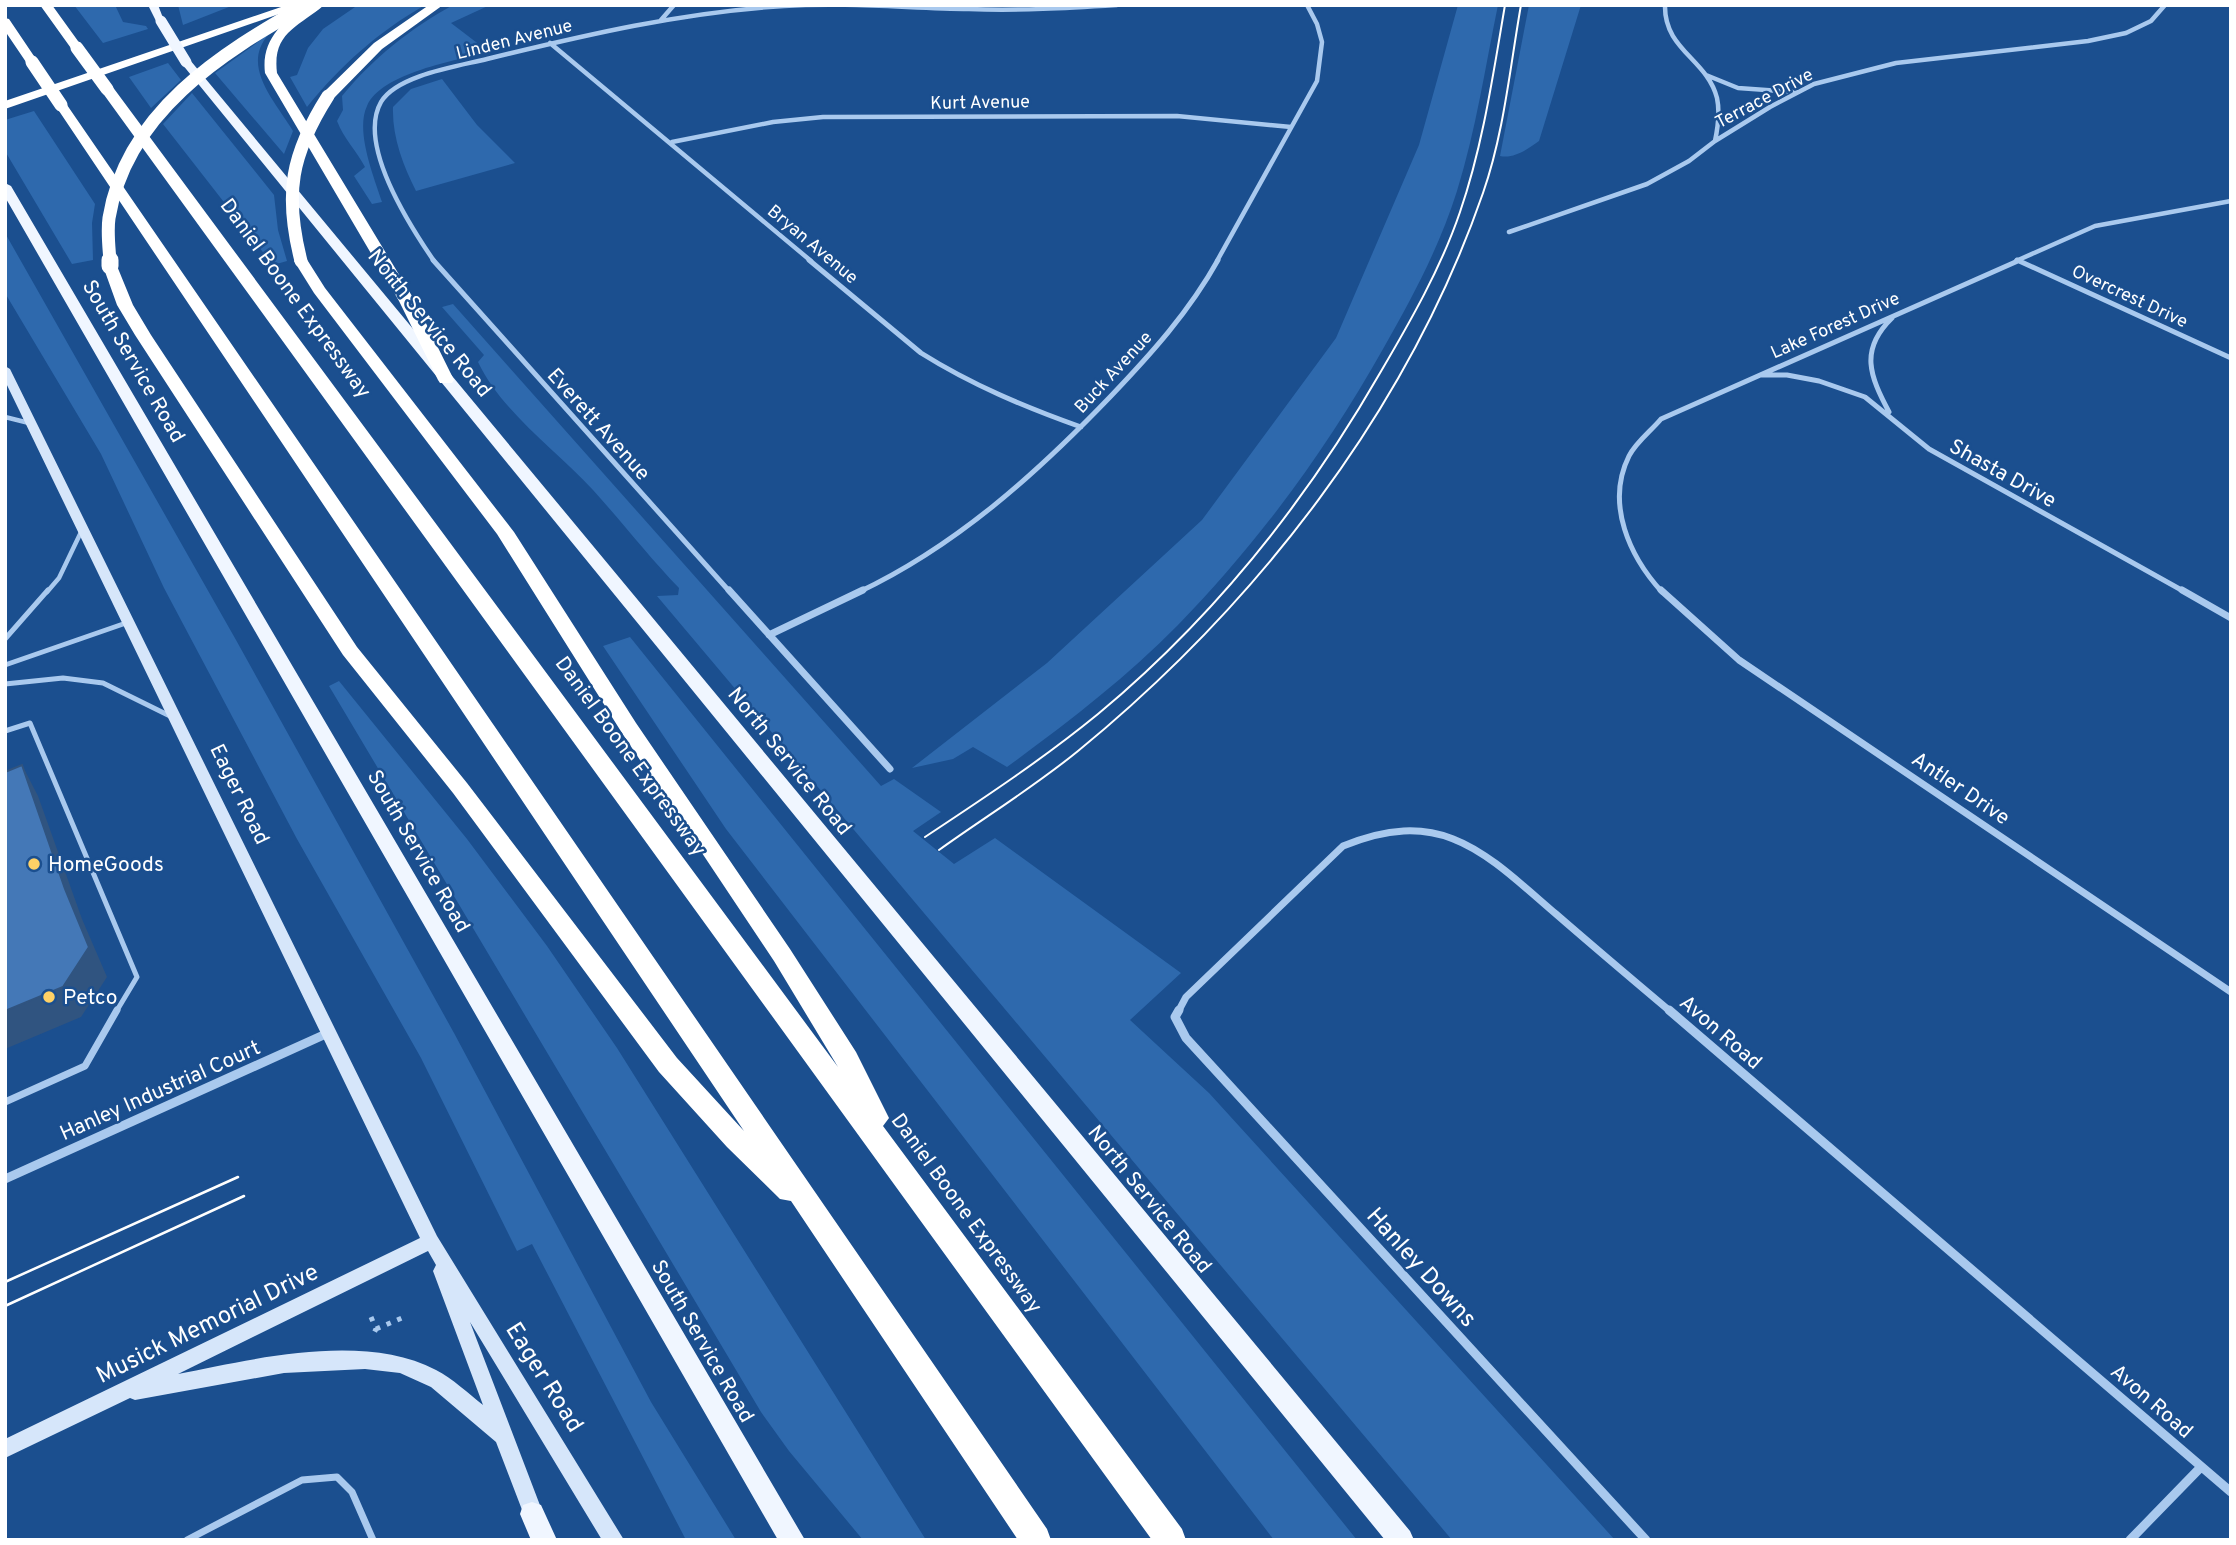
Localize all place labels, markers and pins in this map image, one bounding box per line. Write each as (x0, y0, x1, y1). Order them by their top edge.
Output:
place label: HomeGoods (48, 852, 164, 879)
marker: HomeGoods (26, 856, 42, 872)
place label: Petco (63, 985, 118, 1012)
marker: Petco (41, 989, 57, 1005)

